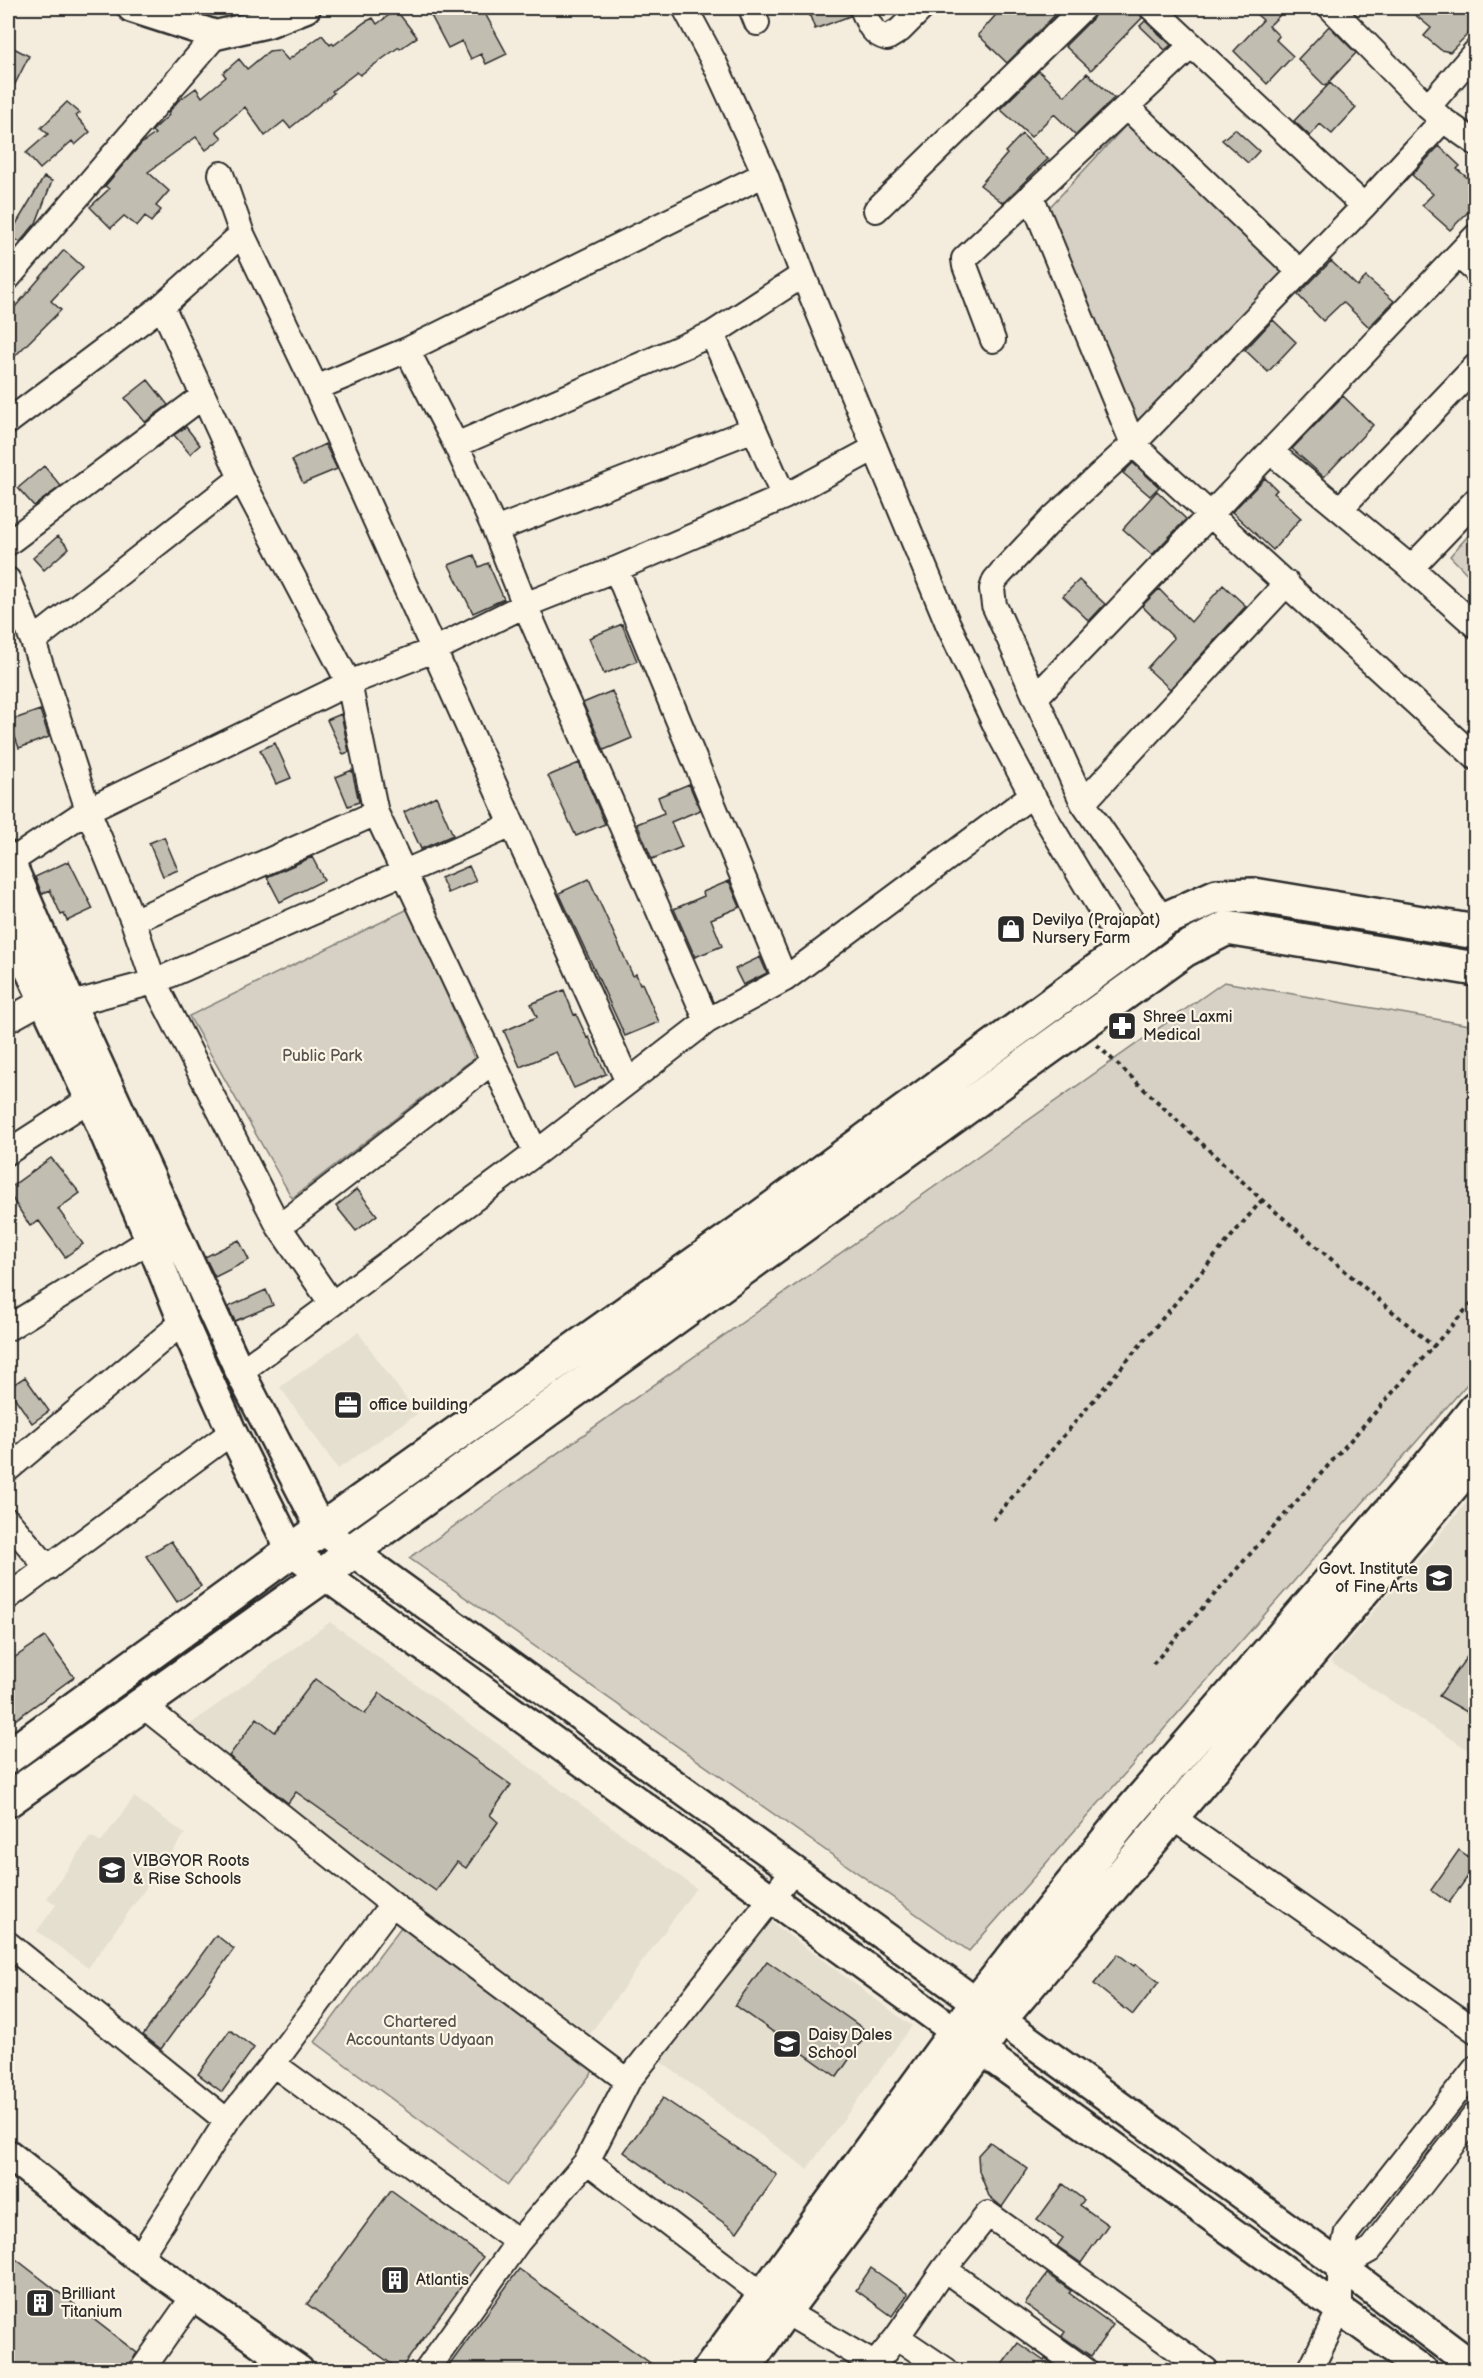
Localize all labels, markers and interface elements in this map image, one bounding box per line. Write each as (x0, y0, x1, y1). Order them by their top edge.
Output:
place label: Devilya (Prajapat) Nursery Farm (1032, 911, 1160, 948)
shop icon: Devilya (Prajapat) Nursery Farm (995, 913, 1027, 945)
place label: Shree Laxmi Medical (1143, 1008, 1233, 1045)
pharmacy icon: Shree Laxmi Medical (1106, 1010, 1138, 1042)
park label: Public Park (282, 1047, 362, 1066)
office icon: office building (332, 1389, 364, 1421)
place label: office building (369, 1396, 468, 1415)
place label: Govt. Institute of Fine Arts (1319, 1560, 1419, 1597)
school or university icon: Govt. Institute of Fine Arts (1423, 1562, 1455, 1594)
place label: VIBGYOR Roots & Rise Schools (133, 1852, 249, 1889)
school or university icon: VIBGYOR Roots & Rise Schools (96, 1854, 128, 1886)
park label: Chartered Accountants Udyaan (346, 2013, 494, 2050)
place label: Daisy Dales School (808, 2026, 892, 2063)
school or university icon: Daisy Dales School (771, 2028, 803, 2060)
building icon: Atlantis (379, 2264, 411, 2296)
place label: Atlantis (416, 2271, 469, 2290)
place label: Brilliant Titanium (61, 2285, 122, 2322)
building icon: Brilliant Titanium (24, 2287, 56, 2319)

